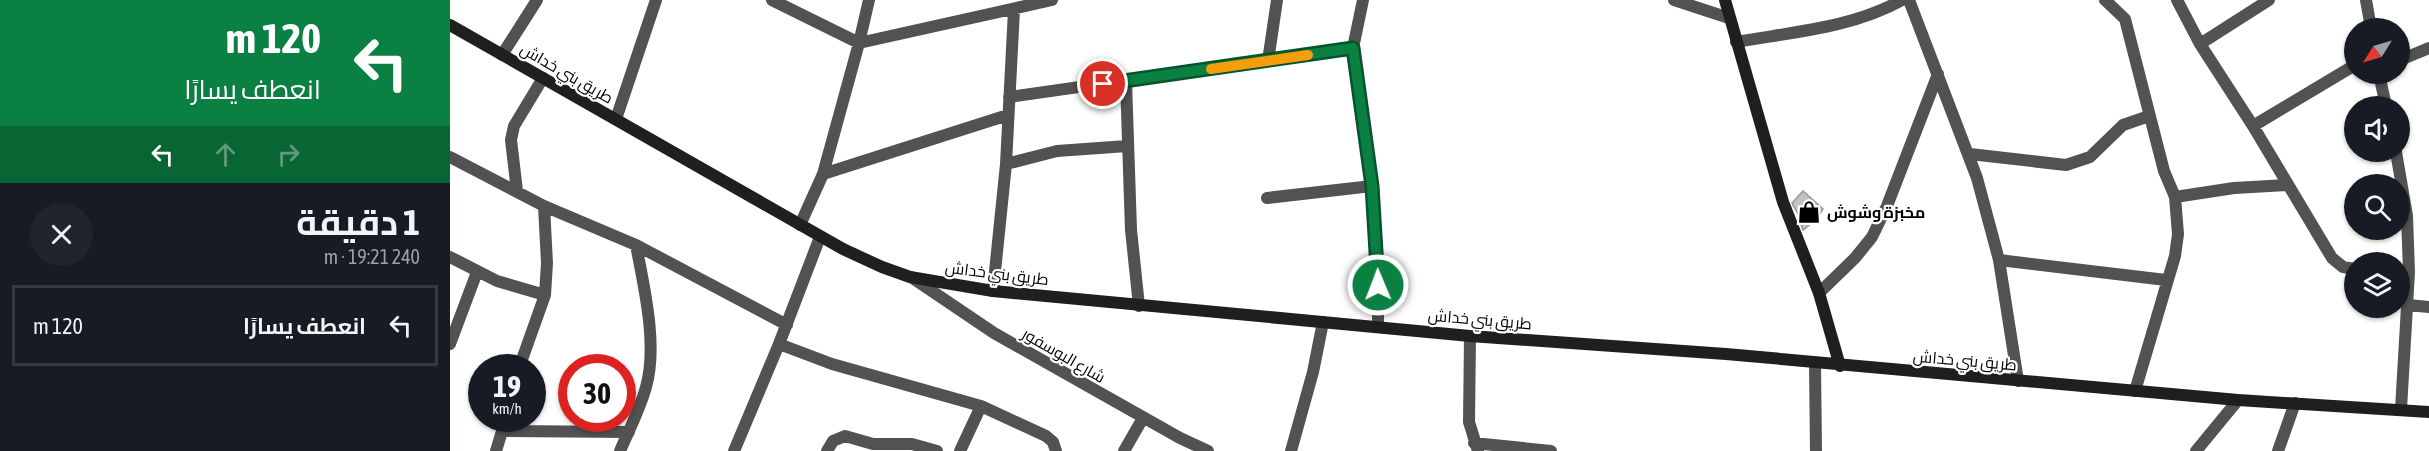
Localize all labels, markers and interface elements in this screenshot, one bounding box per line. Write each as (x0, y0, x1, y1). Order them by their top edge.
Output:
text: 120 m (226, 14, 321, 62)
north arrow (2344, 18, 2410, 84)
map controls (2344, 18, 2410, 318)
icon: left (342, 24, 420, 102)
street label: طريق بني خداش (515, 39, 617, 111)
pin (1077, 58, 1128, 109)
icon: arrive (1086, 67, 1119, 100)
text: انعطف يسارًا (184, 74, 321, 105)
button: sound (2344, 96, 2410, 162)
icon: left (146, 138, 179, 171)
icon: ahead (209, 138, 242, 171)
icon: right (272, 138, 305, 171)
button: search (2344, 174, 2410, 240)
shop icon: مخبزة وشوش (1796, 199, 1822, 225)
text: 1 دقيقة (296, 201, 420, 243)
button: close (30, 203, 93, 266)
place label: مخبزة وشوش (1827, 203, 1925, 222)
text: 240 m · 19:21 (324, 245, 420, 268)
button: layers (2344, 252, 2410, 318)
position arrow (1346, 253, 1410, 317)
street label: طريق بني خداش (944, 258, 1050, 293)
street label: طريق بني خداش (1427, 305, 1533, 337)
icon: left (384, 309, 417, 342)
text: 120 m (33, 313, 83, 339)
text: انعطف يسارًا (243, 313, 366, 339)
street label: شارع البوسفور (1017, 324, 1109, 389)
street label: طريق بني خداش (1912, 346, 2018, 378)
speed limit sign: 30 (558, 354, 636, 432)
text: 19 (493, 369, 521, 403)
text: km/h (492, 400, 522, 417)

